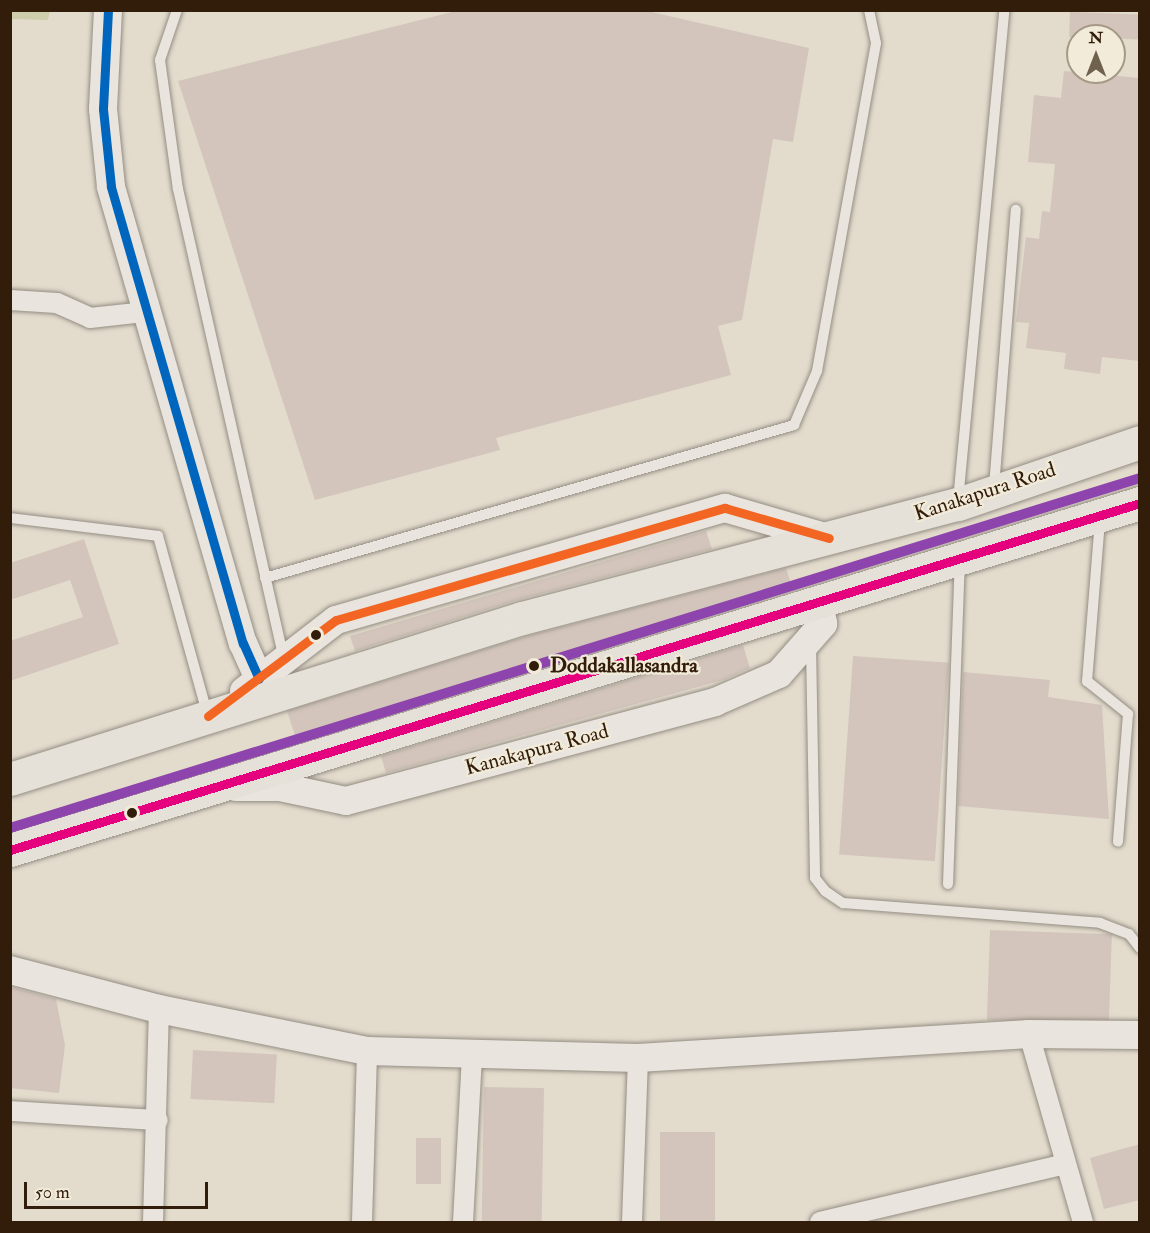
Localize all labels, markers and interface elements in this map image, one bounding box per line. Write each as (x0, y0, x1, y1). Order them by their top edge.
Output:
north arrow (1066, 24, 1126, 84)
text: N (1089, 28, 1103, 48)
street label: Kanakapura Road (911, 457, 1059, 527)
unlabelled marker (310, 629, 322, 641)
place label: Doddakallasandra (550, 653, 698, 679)
marker: Doddakallasandra (523, 655, 545, 677)
street label: Kanakapura Road (463, 719, 611, 781)
unlabelled marker (126, 807, 138, 819)
scale bar (27, 1170, 212, 1208)
text: 50 m (35, 1181, 70, 1204)

